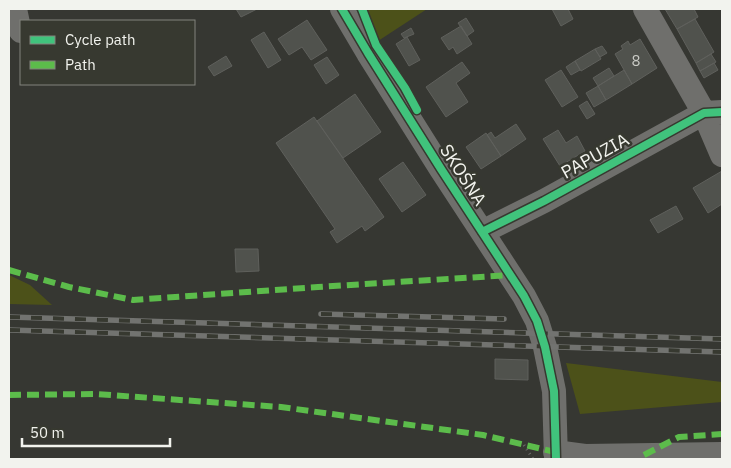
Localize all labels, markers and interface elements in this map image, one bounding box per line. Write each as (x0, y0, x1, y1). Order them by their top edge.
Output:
legend (20, 20, 195, 85)
text: Cycle path (65, 30, 136, 49)
house number: 8 (631, 51, 641, 70)
text: Path (65, 55, 96, 74)
street label: PAPUZIA (557, 127, 633, 184)
street label: SKOŚNA (435, 140, 492, 210)
scale bar (22, 416, 170, 448)
text: 50 m (30, 423, 65, 442)

